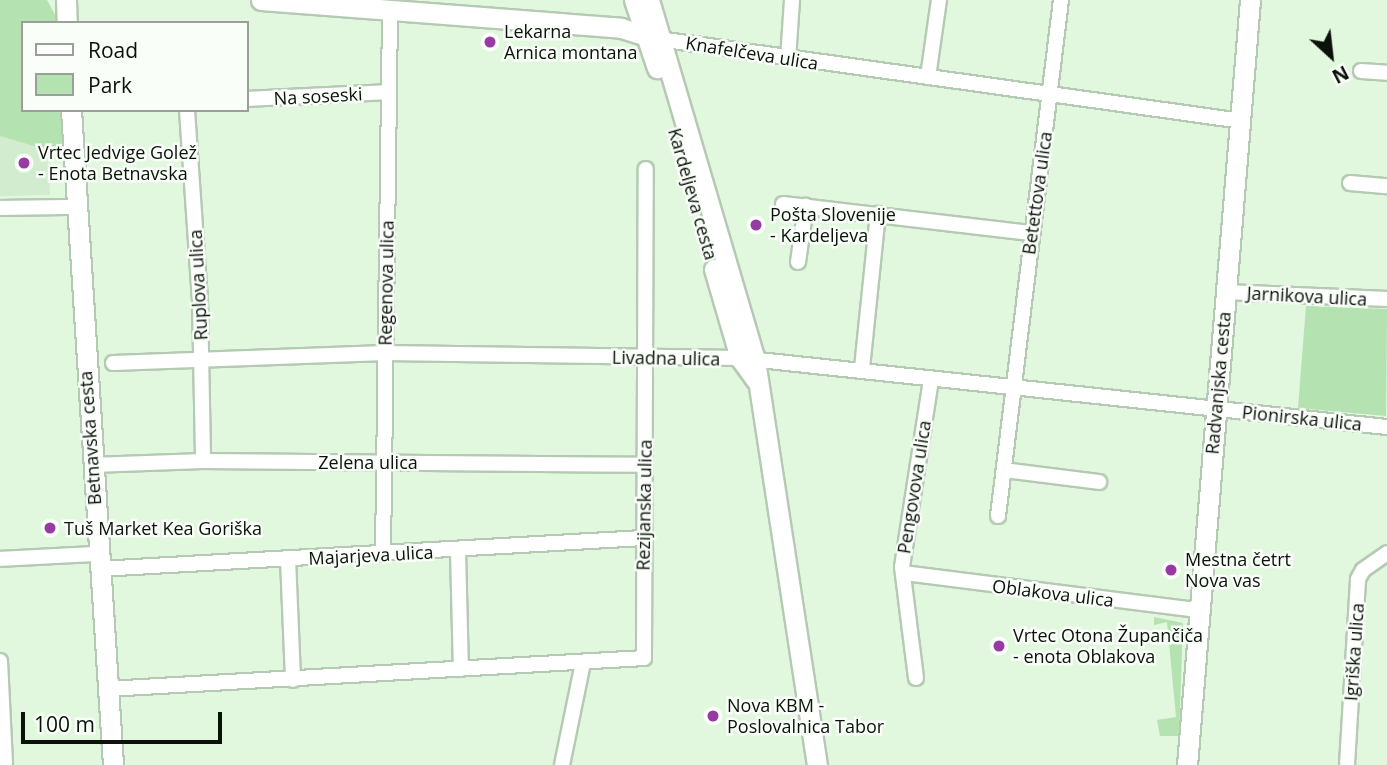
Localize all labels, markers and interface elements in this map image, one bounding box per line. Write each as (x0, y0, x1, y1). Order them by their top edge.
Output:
legend (21, 21, 248, 112)
place label: Lekarna Arnica montana (504, 21, 638, 64)
north arrow (1296, 21, 1366, 91)
street label: Knafelčeva ulica (684, 32, 820, 74)
marker: Lekarna Arnica montana (482, 34, 498, 50)
text: Road (88, 36, 138, 64)
text: N (1328, 60, 1353, 90)
text: Park (88, 71, 132, 99)
street label: Na soseski (273, 83, 363, 109)
street label: Kardeljeva cesta (664, 126, 722, 262)
street label: Betettova ulica (1018, 130, 1056, 256)
place label: Vrtec Jedvige Golež - Enota Betnavska (38, 142, 197, 184)
marker: Vrtec Jedvige Golež - Enota Betnavska (16, 155, 32, 171)
place label: Pošta Slovenije - Kardeljeva (770, 204, 896, 246)
marker: Pošta Slovenije - Kardeljeva (748, 217, 764, 233)
street label: Regenova ulica (374, 220, 398, 346)
street label: Ruplova ulica (184, 229, 212, 341)
street label: Jarnikova ulica (1246, 282, 1368, 310)
street label: Radvanjska cesta (1201, 311, 1235, 455)
street label: Livadna ulica (612, 346, 720, 370)
street label: Betnavska cesta (75, 370, 105, 506)
street label: Pionirska ulica (1241, 401, 1363, 435)
street label: Pengovova ulica (893, 419, 935, 555)
street label: Rezijanska ulica (632, 439, 656, 571)
street label: Zelena ulica (318, 451, 418, 473)
place label: Tuš Market Kea Goriška (64, 517, 262, 539)
marker: Tuš Market Kea Goriška (42, 520, 58, 536)
street label: Majarjeva ulica (308, 541, 434, 569)
place label: Mestna četrt Nova vas (1185, 549, 1291, 592)
marker: Mestna četrt Nova vas (1163, 562, 1179, 578)
street label: Oblakova ulica (991, 575, 1115, 611)
street label: Igriška ulica (1340, 602, 1368, 702)
place label: Vrtec Otona Župančiča - enota Oblakova (1013, 625, 1203, 668)
marker: Vrtec Otona Župančiča - enota Oblakova (991, 638, 1007, 654)
place label: Nova KBM - Poslovalnica Tabor (727, 695, 884, 738)
scale bar (24, 698, 226, 742)
marker: Nova KBM - Poslovalnica Tabor (705, 708, 721, 724)
text: 100 m (34, 710, 95, 738)

